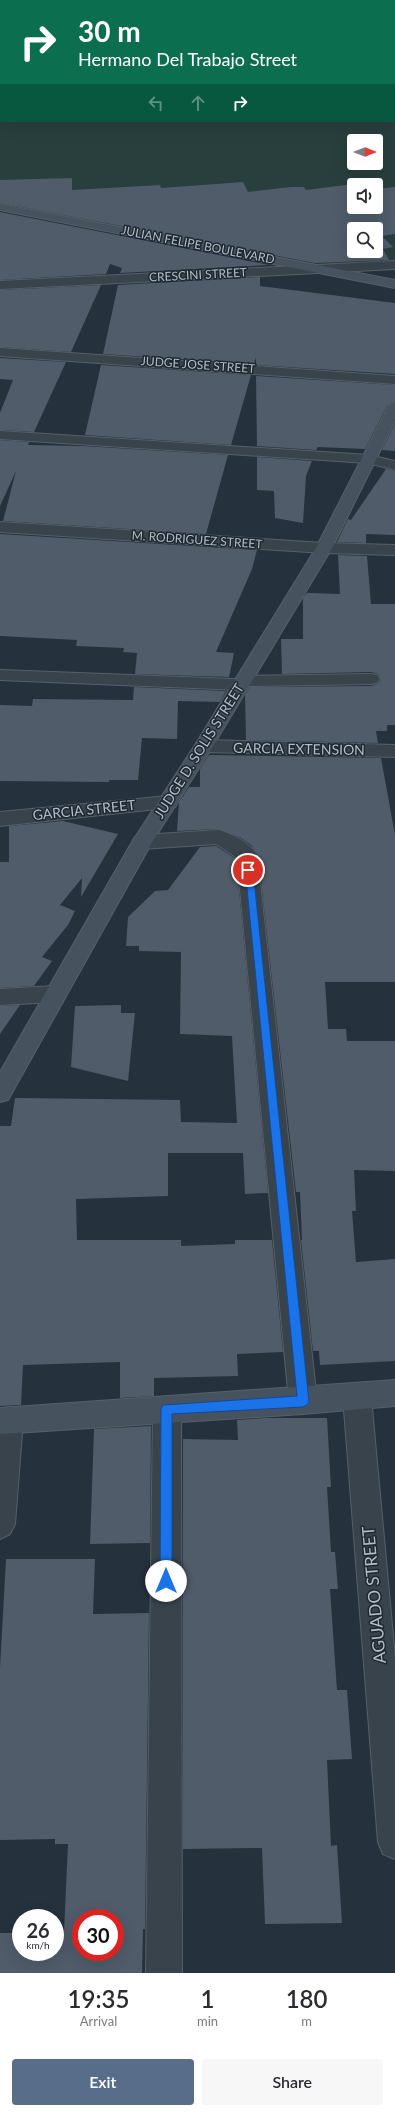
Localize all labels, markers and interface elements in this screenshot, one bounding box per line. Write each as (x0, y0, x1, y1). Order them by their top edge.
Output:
text: 30 m (78, 14, 141, 48)
icon: right (12, 16, 64, 68)
text: Hermano Del Trabajo Street (78, 48, 297, 70)
icon: left (145, 92, 167, 114)
icon: ahead (187, 92, 209, 114)
icon: right (229, 92, 251, 114)
north arrow (347, 134, 383, 170)
map controls (347, 134, 383, 258)
button: sound (347, 178, 383, 214)
street label: JULIAN FELIPE BOULEVARD (120, 222, 276, 267)
button: search (347, 222, 383, 258)
street label: CRESCINI STREET (149, 264, 247, 285)
street label: JUDGE JOSE STREET (140, 353, 256, 376)
street label: M. RODRIGUEZ STREET (131, 527, 263, 552)
street label: JUDGE D. SOLIS STREET (150, 679, 248, 821)
street label: GARCIA EXTENSION (233, 739, 365, 758)
street label: GARCIA STREET (32, 796, 137, 823)
pin (231, 853, 265, 887)
icon: arrive (237, 859, 259, 881)
street label: AGUADO STREET (357, 1525, 390, 1665)
position arrow (145, 1560, 187, 1602)
speed limit sign: 30 (72, 1909, 124, 1961)
text: 26 (26, 1918, 50, 1942)
text: km/h (26, 1939, 50, 1951)
text: 19:35 (68, 1984, 129, 2013)
text: 1 (201, 1984, 214, 2013)
text: 180 (286, 1984, 327, 2013)
text: Arrival (80, 2013, 117, 2029)
text: min (197, 2013, 218, 2029)
text: m (301, 2013, 312, 2029)
button: Exit (12, 2059, 194, 2105)
button: Share (202, 2059, 383, 2105)

